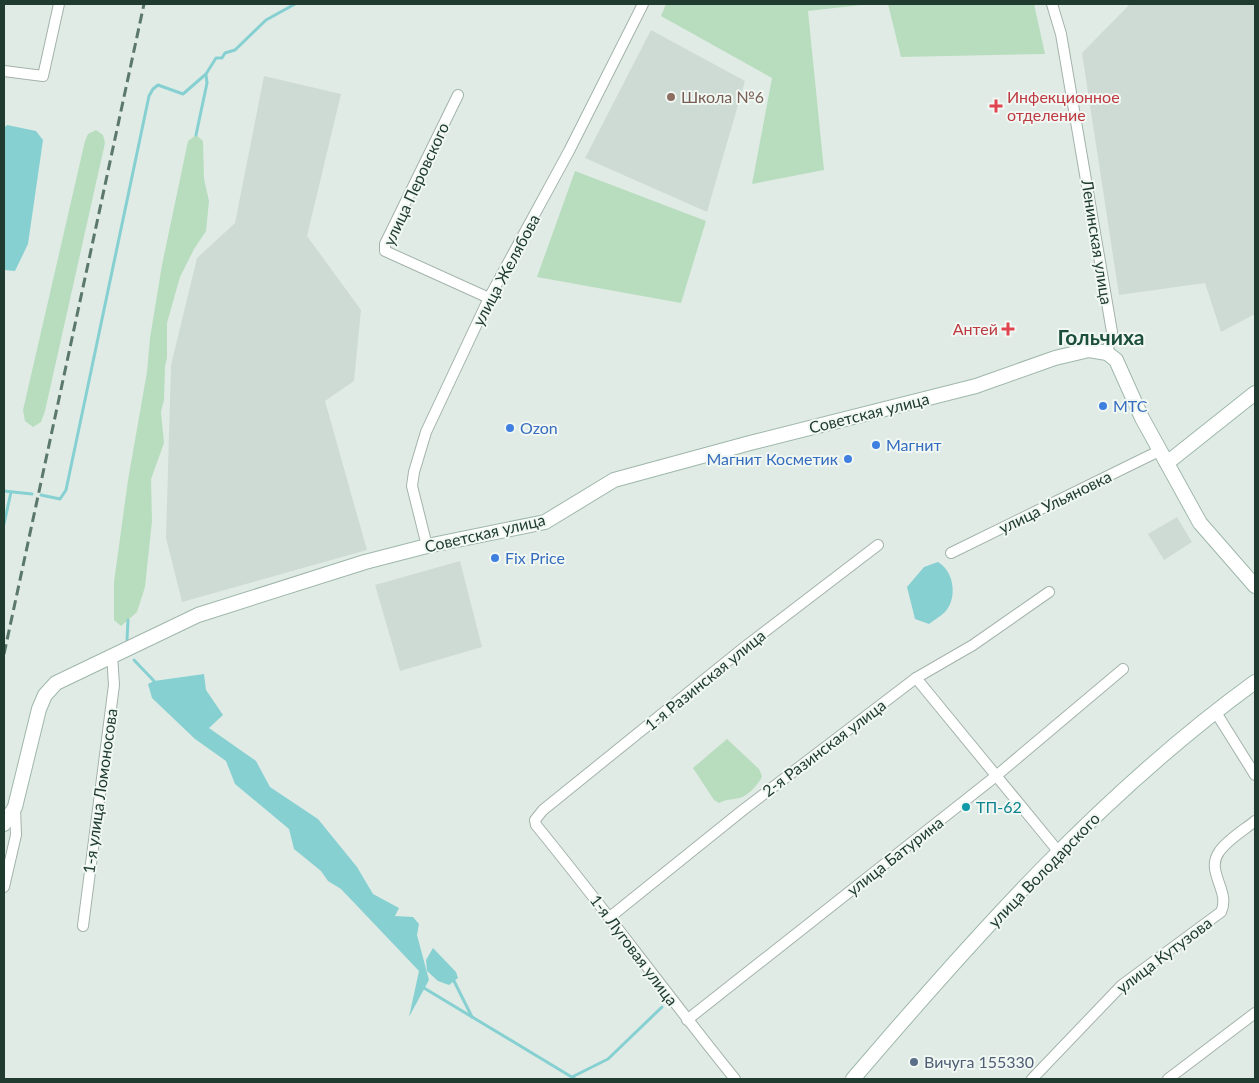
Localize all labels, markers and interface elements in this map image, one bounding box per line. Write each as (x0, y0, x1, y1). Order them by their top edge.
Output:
place label: Школа №6 (681, 87, 764, 106)
place label: Инфекционное отделение (1007, 87, 1120, 124)
marker: Школа №6 (665, 91, 677, 103)
marker: Инфекционное отделение (989, 99, 1003, 113)
street label: улица Перовского (379, 119, 452, 248)
street label: Ленинская улица (1078, 177, 1117, 306)
street label: улица Желябова (468, 211, 543, 329)
place label: Антей (953, 319, 998, 338)
marker: Антей (1002, 323, 1014, 335)
district label: Гольчиха (1057, 324, 1145, 349)
street label: Советская улица (807, 388, 931, 437)
place label: МТС (1113, 396, 1148, 415)
marker: МТС (1097, 400, 1109, 412)
place label: Ozon (520, 418, 558, 437)
marker: Ozon (504, 422, 516, 434)
place label: Магнит (886, 435, 942, 454)
marker: Магнит (870, 439, 882, 451)
place label: Магнит Косметик (706, 449, 839, 468)
marker: Магнит Косметик (842, 453, 854, 465)
street label: улица Ульяновка (995, 466, 1114, 537)
street label: Советская улица (423, 509, 547, 556)
place label: Fix Price (505, 548, 565, 567)
marker: Fix Price (489, 552, 501, 564)
street label: 1-я Разинская улица (641, 625, 769, 734)
street label: 2-я Разинская улица (758, 695, 889, 800)
street label: 1-я улица Ломоносова (79, 707, 120, 875)
place label: ТП-62 (976, 797, 1022, 816)
marker: ТП-62 (960, 801, 972, 813)
street label: улица Володарского (984, 808, 1103, 931)
street label: улица Батурина (843, 812, 947, 899)
street label: 1-я Луговая улица (587, 891, 682, 1009)
street label: улица Кутузова (1112, 913, 1215, 997)
place label: Вичуга 155330 (924, 1052, 1034, 1071)
marker: Вичуга 155330 (908, 1056, 920, 1068)

